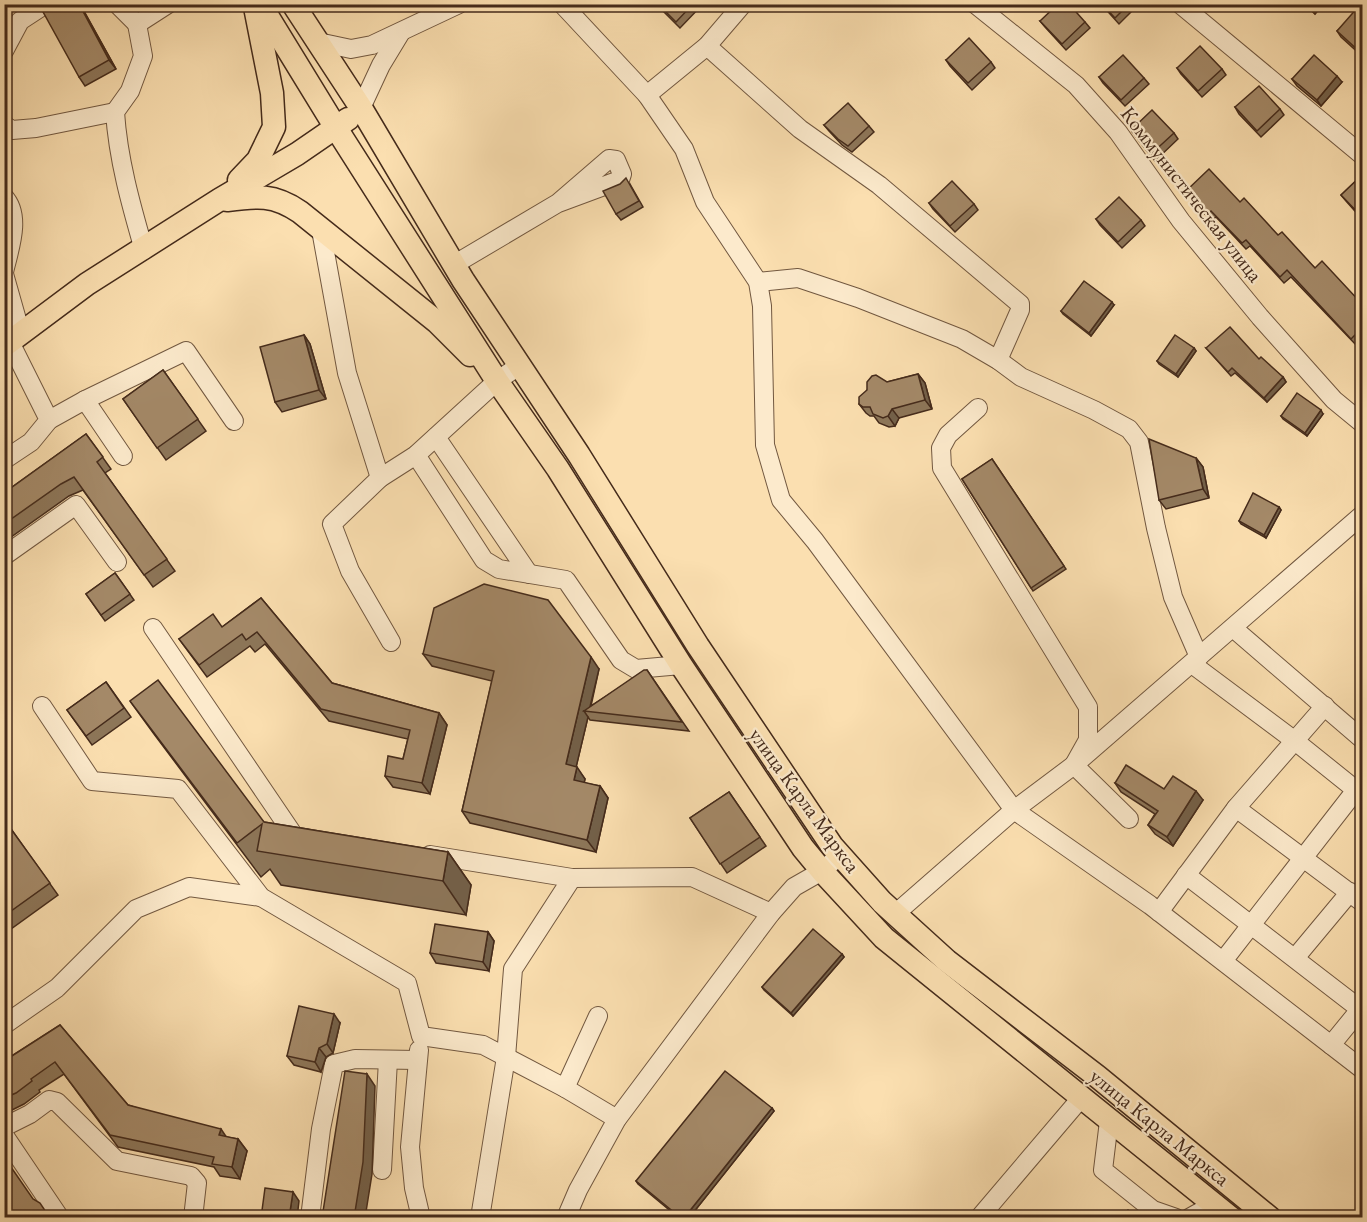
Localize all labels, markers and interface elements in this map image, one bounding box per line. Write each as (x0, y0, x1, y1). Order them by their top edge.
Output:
street label: Коммунистическая улица (1115, 101, 1269, 288)
street label: улица Карла Маркса (743, 722, 867, 878)
street label: улица Карла Маркса (1084, 1062, 1236, 1192)

